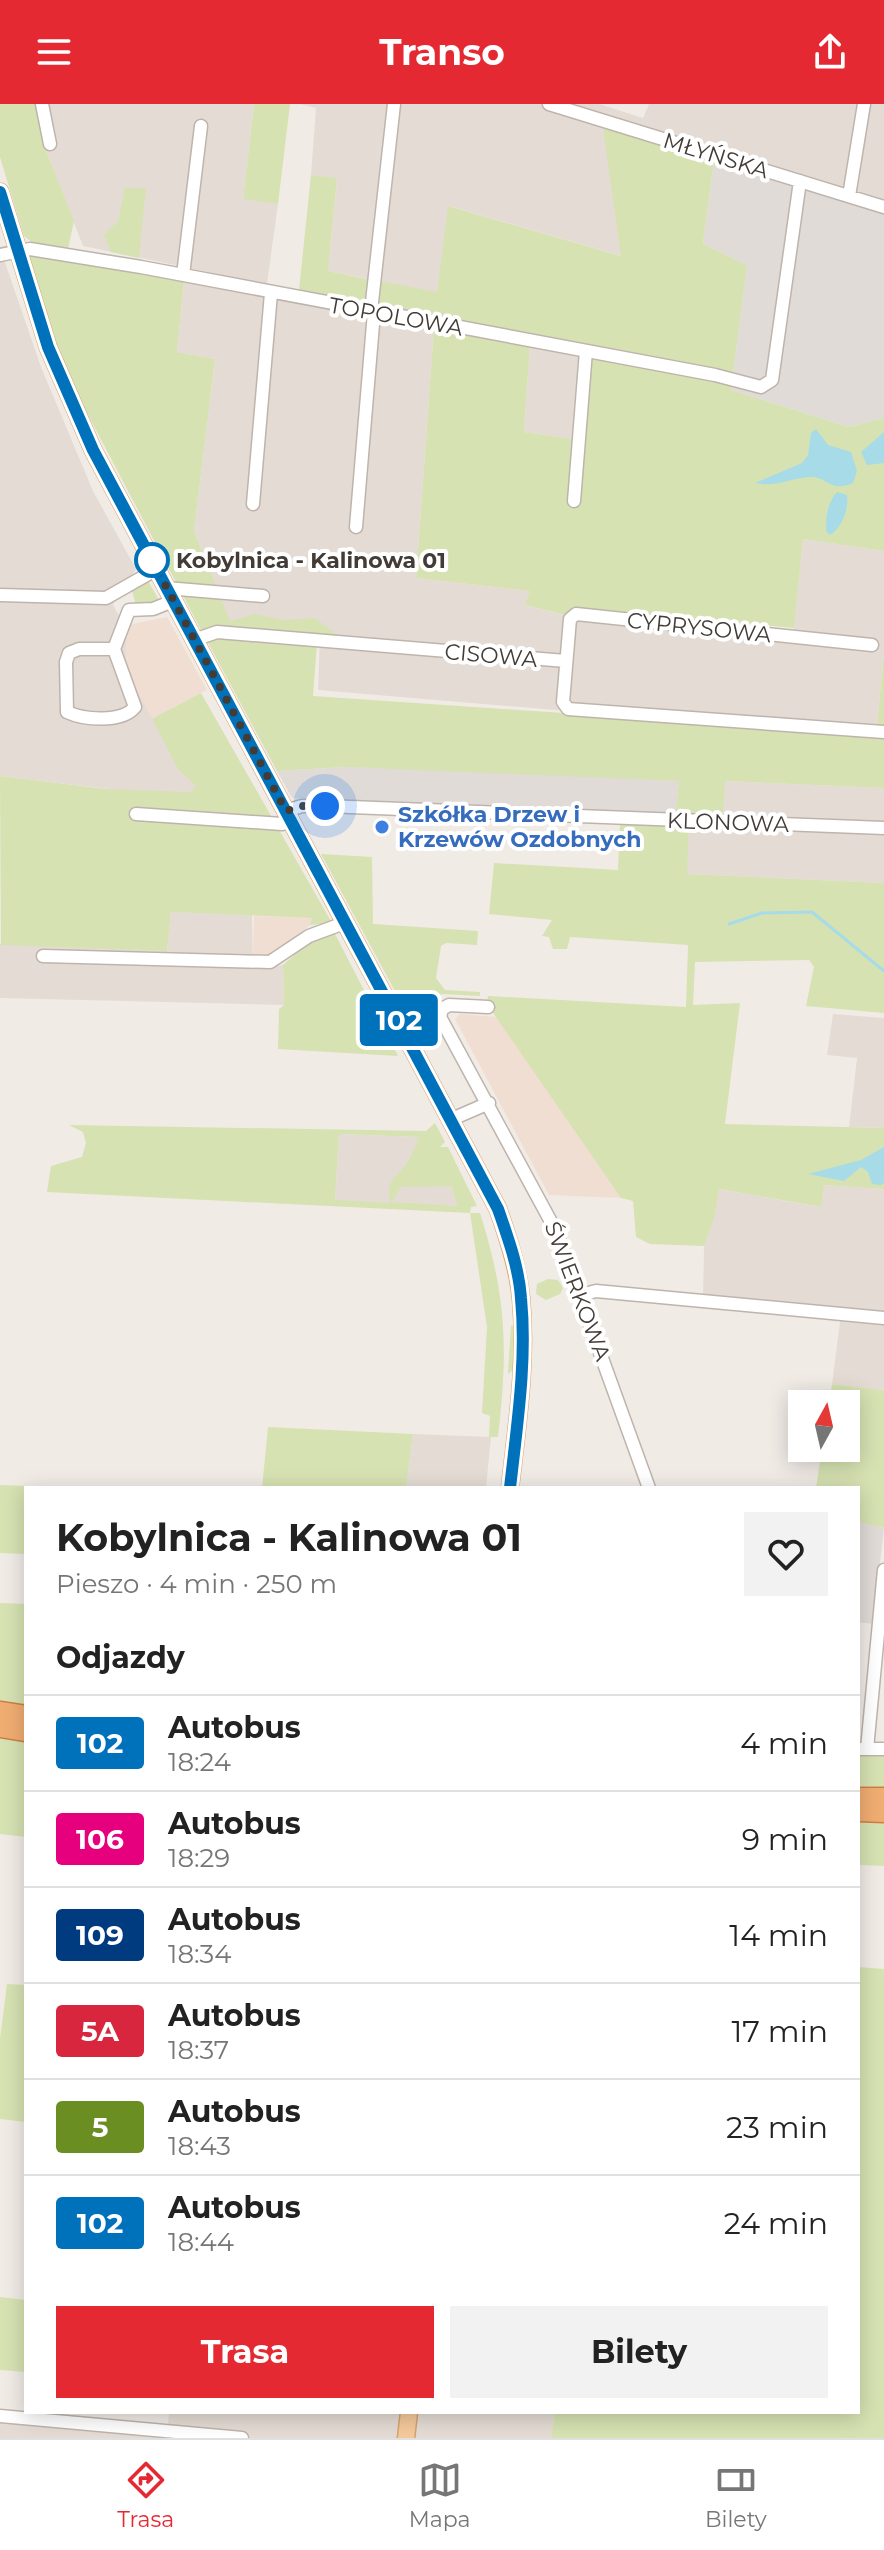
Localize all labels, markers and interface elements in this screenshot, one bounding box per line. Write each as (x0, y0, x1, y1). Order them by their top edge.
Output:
icon: menu (32, 30, 76, 74)
text: Transo (379, 30, 505, 74)
icon: share (808, 30, 852, 74)
street label: MŁYŃSKA (660, 127, 772, 184)
street label: TOPOLOWA (327, 291, 465, 342)
marker: Kobylnica - Kalinowa 01 (135, 543, 169, 577)
place label: Kobylnica - Kalinowa 01 (176, 547, 446, 574)
street label: CYPRYSOWA (626, 607, 773, 649)
street label: CISOWA (443, 638, 539, 673)
your location (305, 786, 345, 826)
place label: Szkółka Drzew i Krzewów Ozdobnych (398, 801, 641, 853)
street label: KLONOWA (667, 807, 790, 838)
marker: Szkółka Drzew i Krzewów Ozdobnych (373, 818, 391, 836)
line badge: 102 (353, 994, 445, 1046)
text: 102 (376, 1003, 422, 1037)
street label: ŚWIERKOWA (539, 1218, 617, 1365)
north arrow (788, 1390, 860, 1462)
map controls (788, 1390, 860, 1462)
button: heart (744, 1512, 828, 1596)
text: Kobylnica - Kalinowa 01 (56, 1514, 522, 1561)
text: Pieszo · 4 min · 250 m (56, 1568, 337, 1600)
text: Odjazdy (56, 1639, 185, 1676)
text: Autobus (168, 1709, 301, 1746)
text: 4 min (740, 1725, 828, 1762)
text: 102 (77, 1726, 123, 1760)
text: 18:24 (168, 1746, 231, 1778)
text: Autobus (168, 1805, 301, 1842)
text: 9 min (742, 1821, 828, 1858)
text: 106 (76, 1822, 124, 1856)
text: 18:29 (168, 1842, 230, 1874)
text: Autobus (168, 1901, 301, 1938)
text: 14 min (729, 1917, 828, 1954)
text: 109 (76, 1918, 124, 1952)
text: 18:34 (168, 1938, 231, 1970)
text: Autobus (168, 1997, 301, 2034)
text: 17 min (731, 2013, 828, 2050)
text: 5A (81, 2014, 119, 2048)
text: 18:37 (168, 2034, 229, 2066)
text: Autobus (168, 2093, 301, 2130)
text: 23 min (726, 2109, 828, 2146)
text: 5 (92, 2110, 108, 2144)
text: 18:43 (168, 2130, 231, 2162)
text: Autobus (168, 2189, 301, 2226)
text: 24 min (724, 2205, 828, 2242)
text: 102 (77, 2206, 123, 2240)
text: 18:44 (168, 2226, 234, 2258)
button: Trasa (56, 2306, 434, 2398)
button: Bilety (450, 2306, 828, 2398)
tab: Trasa (117, 2458, 174, 2533)
tab: Mapa (409, 2458, 470, 2533)
tab: Bilety (705, 2458, 767, 2533)

